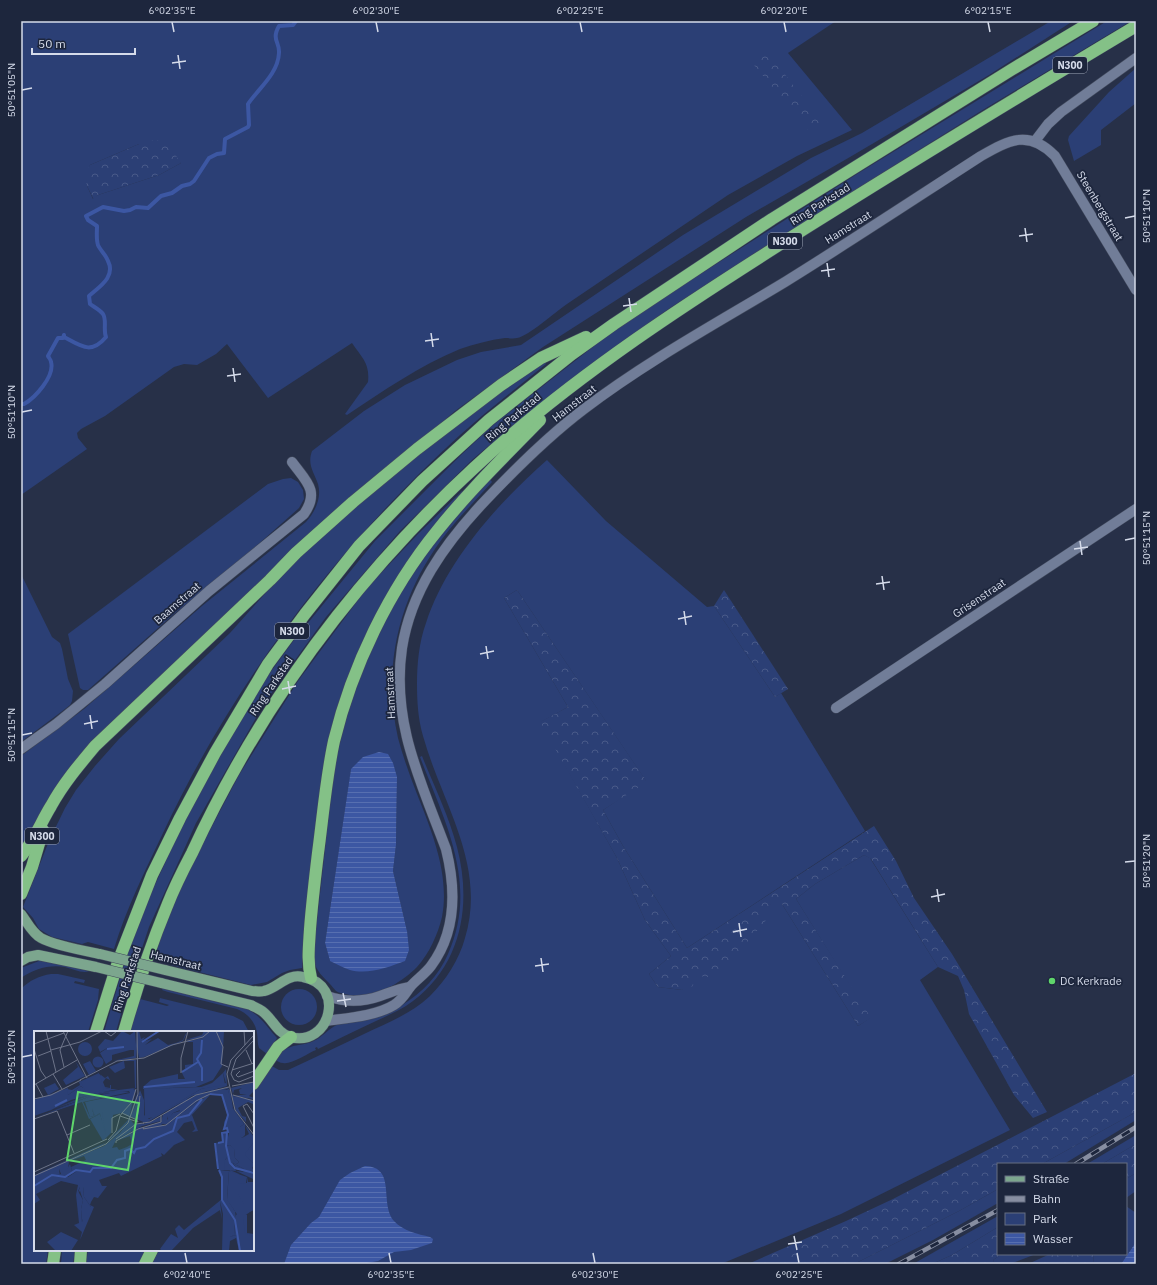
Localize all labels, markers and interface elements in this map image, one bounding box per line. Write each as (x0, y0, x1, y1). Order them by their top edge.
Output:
text: 6°02'35"E (148, 4, 196, 17)
text: 6°02'30"E (352, 4, 400, 17)
text: 6°02'25"E (556, 4, 604, 17)
text: 6°02'20"E (760, 4, 808, 17)
text: 6°02'15"E (964, 4, 1012, 17)
scale bar (32, 30, 135, 56)
text: 50 m (38, 36, 66, 51)
road number: N300 (1053, 57, 1087, 73)
text: 50°51'05"N (5, 63, 18, 117)
street label: Steenbergstraat (1074, 168, 1126, 244)
street label: Ring Parkstad (787, 180, 853, 228)
text: 50°51'10"N (1140, 189, 1153, 243)
street label: Hamstraat (822, 207, 874, 247)
road number: N300 (768, 233, 802, 249)
street label: Hamstraat (549, 381, 599, 425)
text: 50°51'10"N (5, 385, 18, 439)
street label: Ring Parkstad (482, 390, 544, 444)
text: 50°51'15"N (1140, 511, 1153, 565)
street label: Grisenstraat (950, 575, 1008, 621)
street label: Baamstraat (151, 579, 203, 627)
road number: N300 (275, 623, 309, 639)
street label: Ring Parkstad (246, 654, 296, 718)
street label: Hamstraat (382, 667, 398, 719)
text: 50°51'15"N (5, 708, 18, 762)
road number: N300 (25, 828, 59, 844)
text: 50°51'20"N (1140, 834, 1153, 888)
street label: Ring Parkstad (110, 945, 144, 1013)
street label: Hamstraat (149, 947, 203, 973)
place label: DC Kerkrade (1060, 974, 1122, 988)
marker: DC Kerkrade (1047, 976, 1057, 986)
text: 50°51'20"N (5, 1030, 18, 1084)
inset map (34, 1031, 254, 1251)
legend (997, 1163, 1127, 1255)
text: Straße (1033, 1171, 1070, 1186)
text: Bahn (1033, 1191, 1061, 1206)
text: Park (1033, 1211, 1058, 1226)
text: Wasser (1033, 1231, 1073, 1246)
text: 6°02'40"E (163, 1268, 211, 1281)
text: 6°02'35"E (367, 1268, 415, 1281)
text: 6°02'30"E (571, 1268, 619, 1281)
text: 6°02'25"E (775, 1268, 823, 1281)

